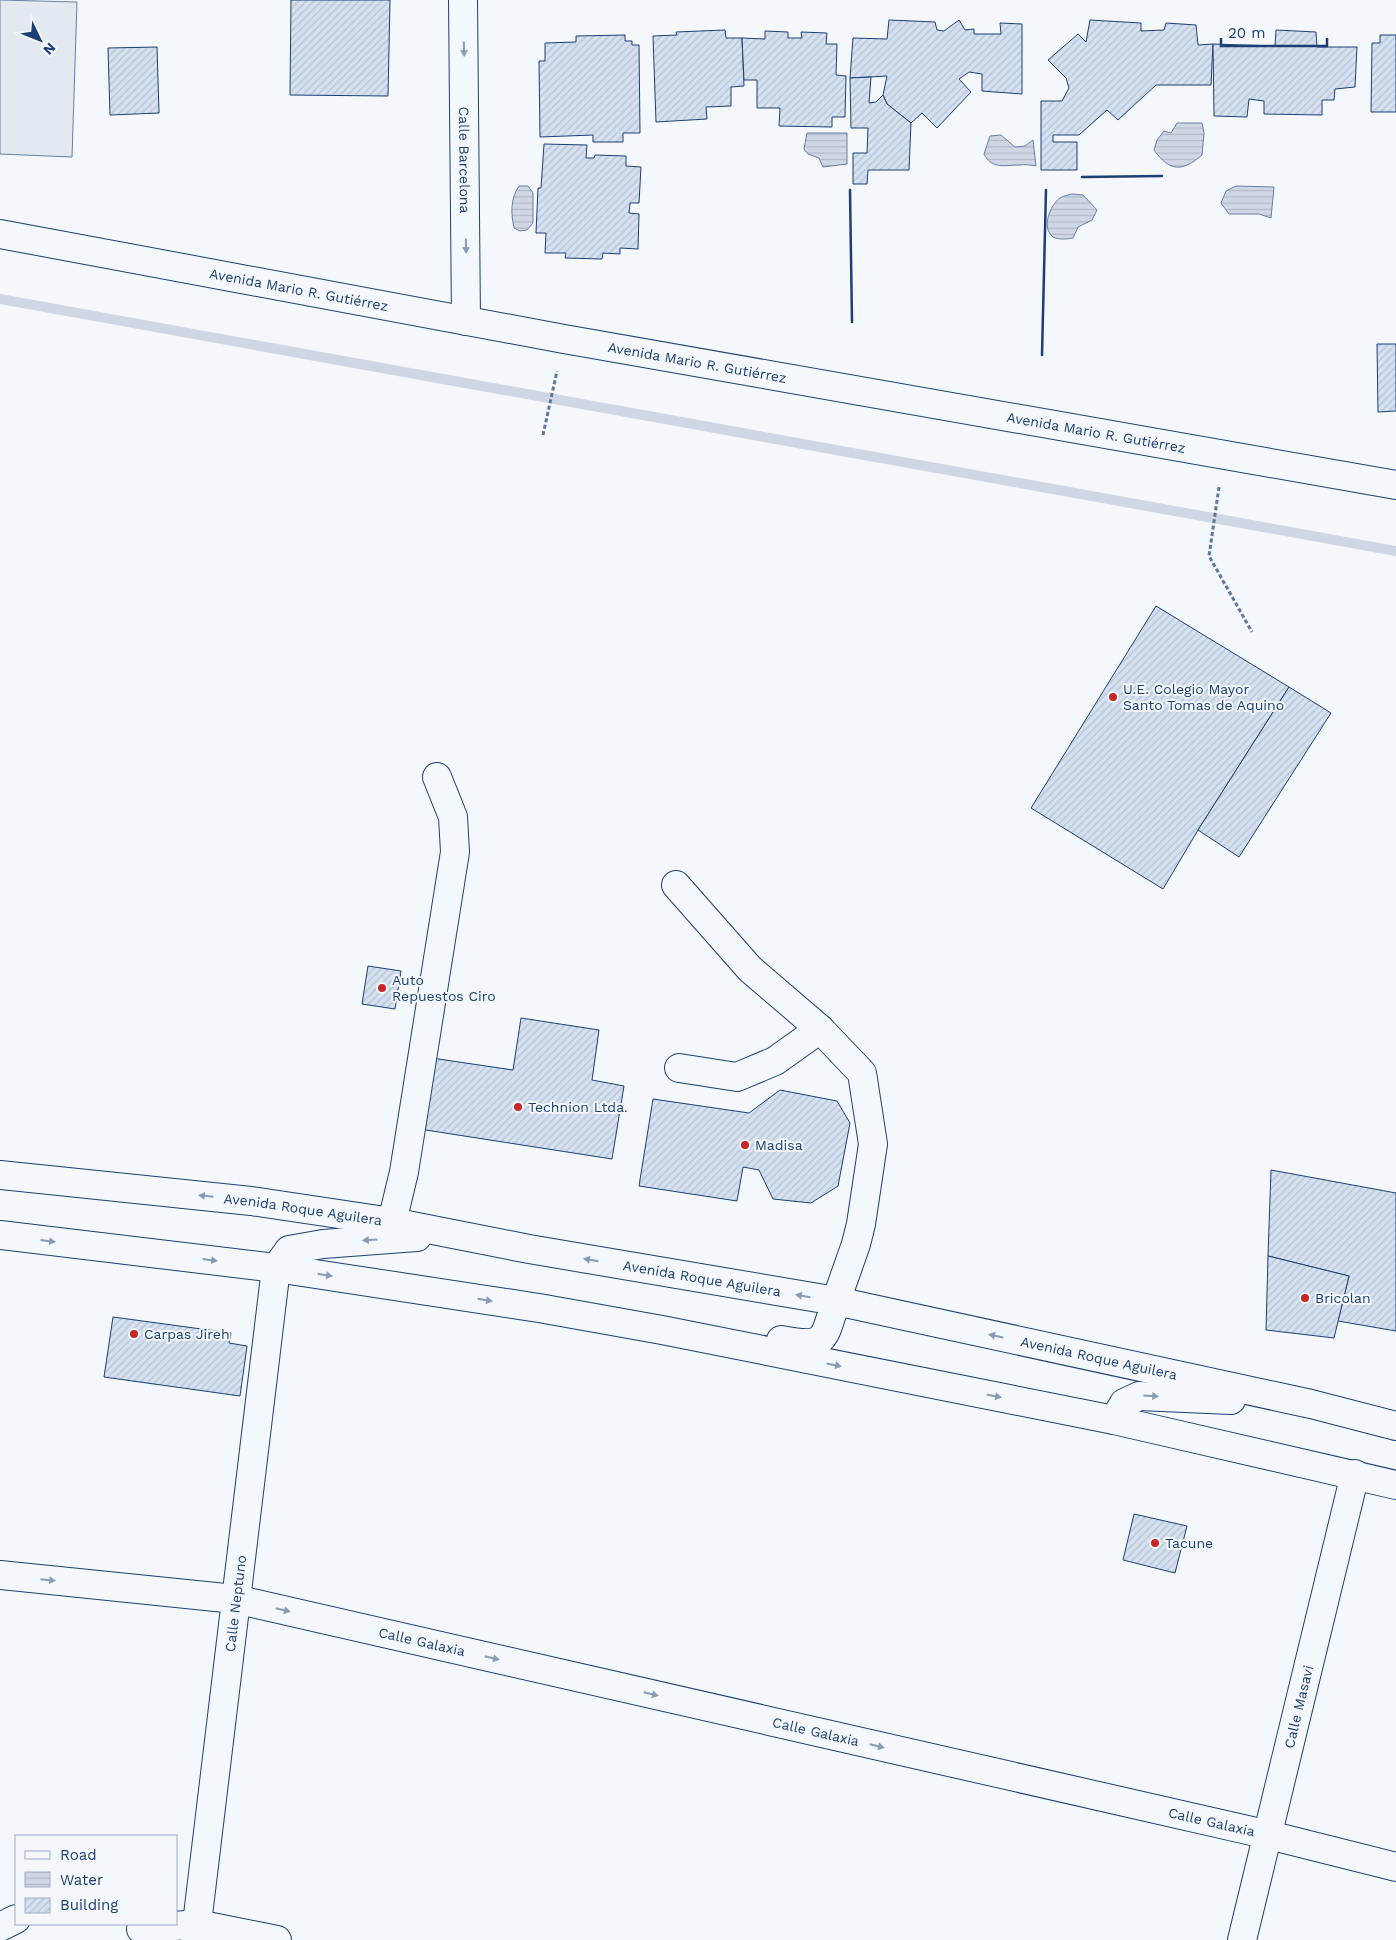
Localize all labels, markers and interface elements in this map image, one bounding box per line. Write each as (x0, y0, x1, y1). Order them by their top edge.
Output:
north arrow (15, 15, 65, 65)
scale bar (1221, 15, 1327, 47)
text: 20 m (1228, 24, 1266, 42)
text: N (40, 40, 59, 58)
one-way arrow (460, 41, 468, 57)
street label: Calle Barcelona (456, 107, 473, 214)
one-way arrow (462, 238, 470, 254)
street label: Avenida Mario R. Gutiérrez (208, 265, 389, 314)
street label: Avenida Mario R. Gutiérrez (607, 339, 788, 386)
street label: Avenida Mario R. Gutiérrez (1006, 409, 1187, 456)
place label: U.E. Colegio Mayor Santo Tomas de Aquino (1123, 681, 1284, 713)
marker: U.E. Colegio Mayor Santo Tomas de Aquino (1107, 691, 1119, 703)
place label: Auto Repuestos Ciro (392, 972, 496, 1004)
marker: Auto Repuestos Ciro (376, 982, 388, 994)
place label: Technion Ltda. (528, 1099, 628, 1115)
marker: Technion Ltda. (512, 1101, 524, 1113)
place label: Madisa (755, 1137, 803, 1153)
marker: Madisa (739, 1139, 751, 1151)
street label: Avenida Roque Aguilera (223, 1190, 383, 1228)
one-way arrow (198, 1192, 214, 1200)
one-way arrow (41, 1237, 57, 1245)
one-way arrow (361, 1237, 377, 1245)
one-way arrow (582, 1255, 598, 1263)
one-way arrow (202, 1256, 218, 1264)
street label: Avenida Roque Aguilera (622, 1257, 782, 1300)
one-way arrow (317, 1272, 333, 1280)
place label: Bricolan (1315, 1290, 1371, 1306)
one-way arrow (794, 1291, 810, 1299)
marker: Bricolan (1299, 1292, 1311, 1304)
one-way arrow (478, 1296, 494, 1304)
place label: Carpas Jireh (144, 1326, 230, 1342)
marker: Carpas Jireh (128, 1328, 140, 1340)
one-way arrow (988, 1332, 1004, 1340)
street label: Avenida Roque Aguilera (1019, 1333, 1179, 1383)
one-way arrow (827, 1361, 843, 1369)
one-way arrow (986, 1393, 1002, 1401)
one-way arrow (1143, 1393, 1159, 1401)
place label: Tacune (1165, 1535, 1213, 1551)
marker: Tacune (1149, 1537, 1161, 1549)
street label: Calle Neptuno (222, 1554, 249, 1653)
one-way arrow (41, 1576, 57, 1584)
one-way arrow (275, 1606, 290, 1614)
street label: Calle Galaxia (377, 1624, 467, 1659)
one-way arrow (485, 1654, 500, 1662)
street label: Calle Masavi (1281, 1664, 1316, 1750)
one-way arrow (643, 1690, 658, 1698)
street label: Calle Galaxia (771, 1714, 861, 1749)
one-way arrow (870, 1742, 885, 1750)
street label: Calle Galaxia (1167, 1804, 1257, 1840)
legend (15, 1835, 178, 1925)
text: Road (60, 1846, 97, 1864)
text: Water (60, 1871, 103, 1889)
text: Building (60, 1896, 118, 1914)

